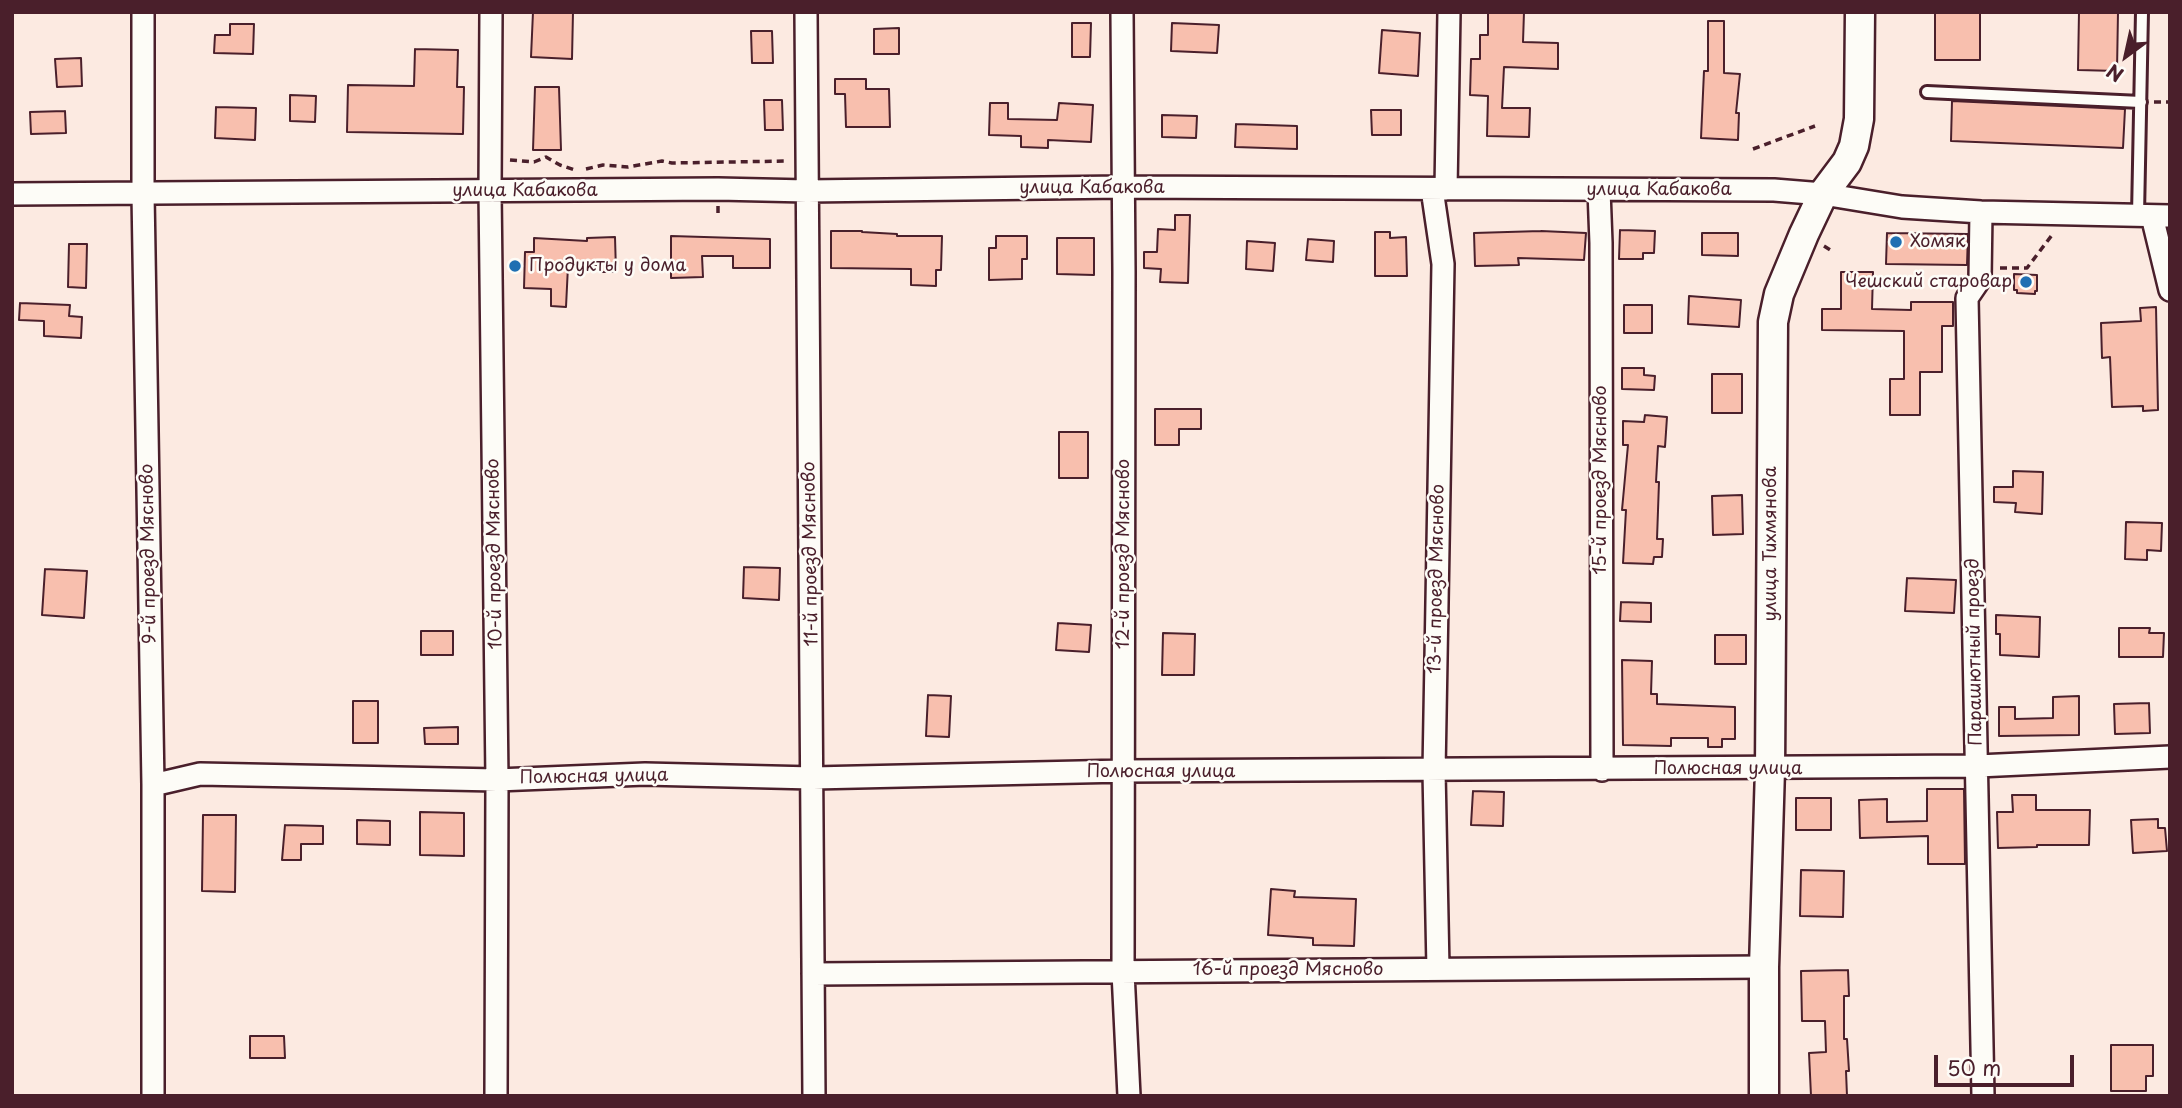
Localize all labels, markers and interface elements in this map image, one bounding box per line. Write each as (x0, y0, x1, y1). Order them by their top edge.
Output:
north arrow (2091, 21, 2161, 91)
text: N (2101, 58, 2129, 89)
street label: улица Кабакова (1019, 177, 1165, 199)
street label: улица Кабакова (1586, 179, 1732, 201)
street label: улица Кабакова (452, 180, 598, 202)
place label: Хомяк (1910, 231, 1965, 253)
marker: Хомяк (1888, 234, 1904, 250)
place label: Продукты у дома (529, 255, 686, 277)
marker: Продукты у дома (507, 258, 523, 274)
place label: Чешский старовар (1845, 271, 2012, 293)
marker: Чешский старовар (2018, 274, 2034, 290)
street label: 15-й проезд Мясново (1590, 385, 1612, 575)
street label: 10-й проезд Мясново (483, 458, 507, 650)
street label: 12-й проезд Мясново (1113, 459, 1135, 649)
street label: 11-й проезд Мясново (799, 461, 823, 647)
street label: 9-й проезд Мясново (137, 464, 161, 644)
street label: улица Тихмянова (1760, 466, 1782, 622)
street label: 13-й проезд Мясново (1425, 484, 1449, 674)
street label: Парашютный проезд (1963, 558, 1987, 746)
street label: Полюсная улица (1654, 758, 1802, 780)
street label: Полюсная улица (1087, 761, 1235, 783)
street label: Полюсная улица (520, 765, 668, 789)
street label: 16-й проезд Мясново (1193, 959, 1383, 981)
scale bar (1937, 1042, 2077, 1086)
text: 50 m (1947, 1051, 2001, 1083)

